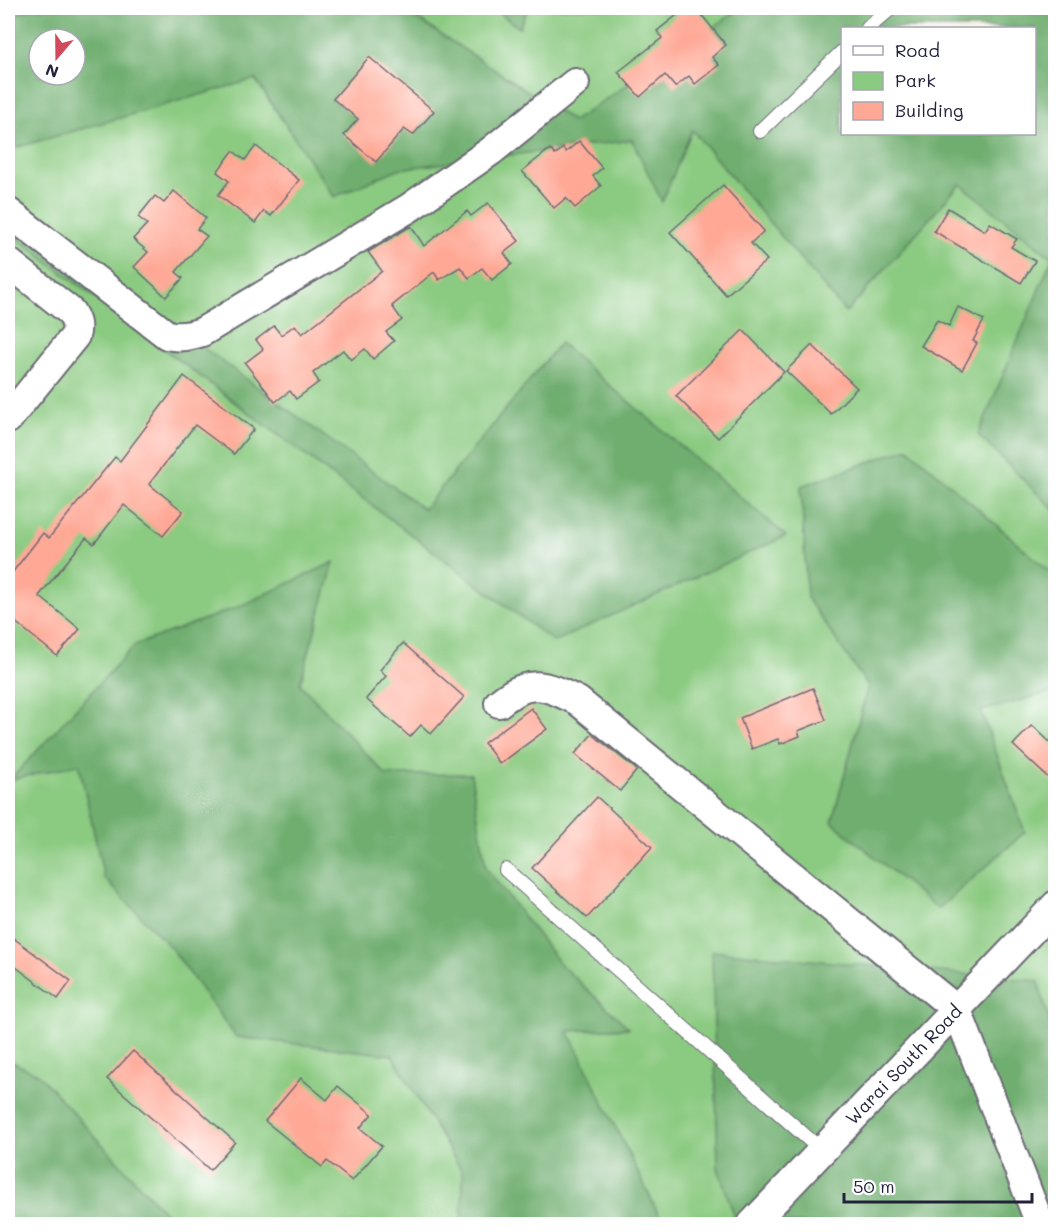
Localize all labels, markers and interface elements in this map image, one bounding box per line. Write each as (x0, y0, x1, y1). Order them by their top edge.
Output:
north arrow (27, 27, 87, 87)
legend (841, 27, 1036, 135)
text: Road (895, 38, 940, 62)
text: N (42, 60, 61, 84)
text: Park (895, 68, 936, 92)
text: Building (895, 98, 963, 122)
street label: Warai South Road (840, 999, 967, 1129)
scale bar (844, 1166, 1032, 1204)
text: 50 m (853, 1174, 895, 1198)

